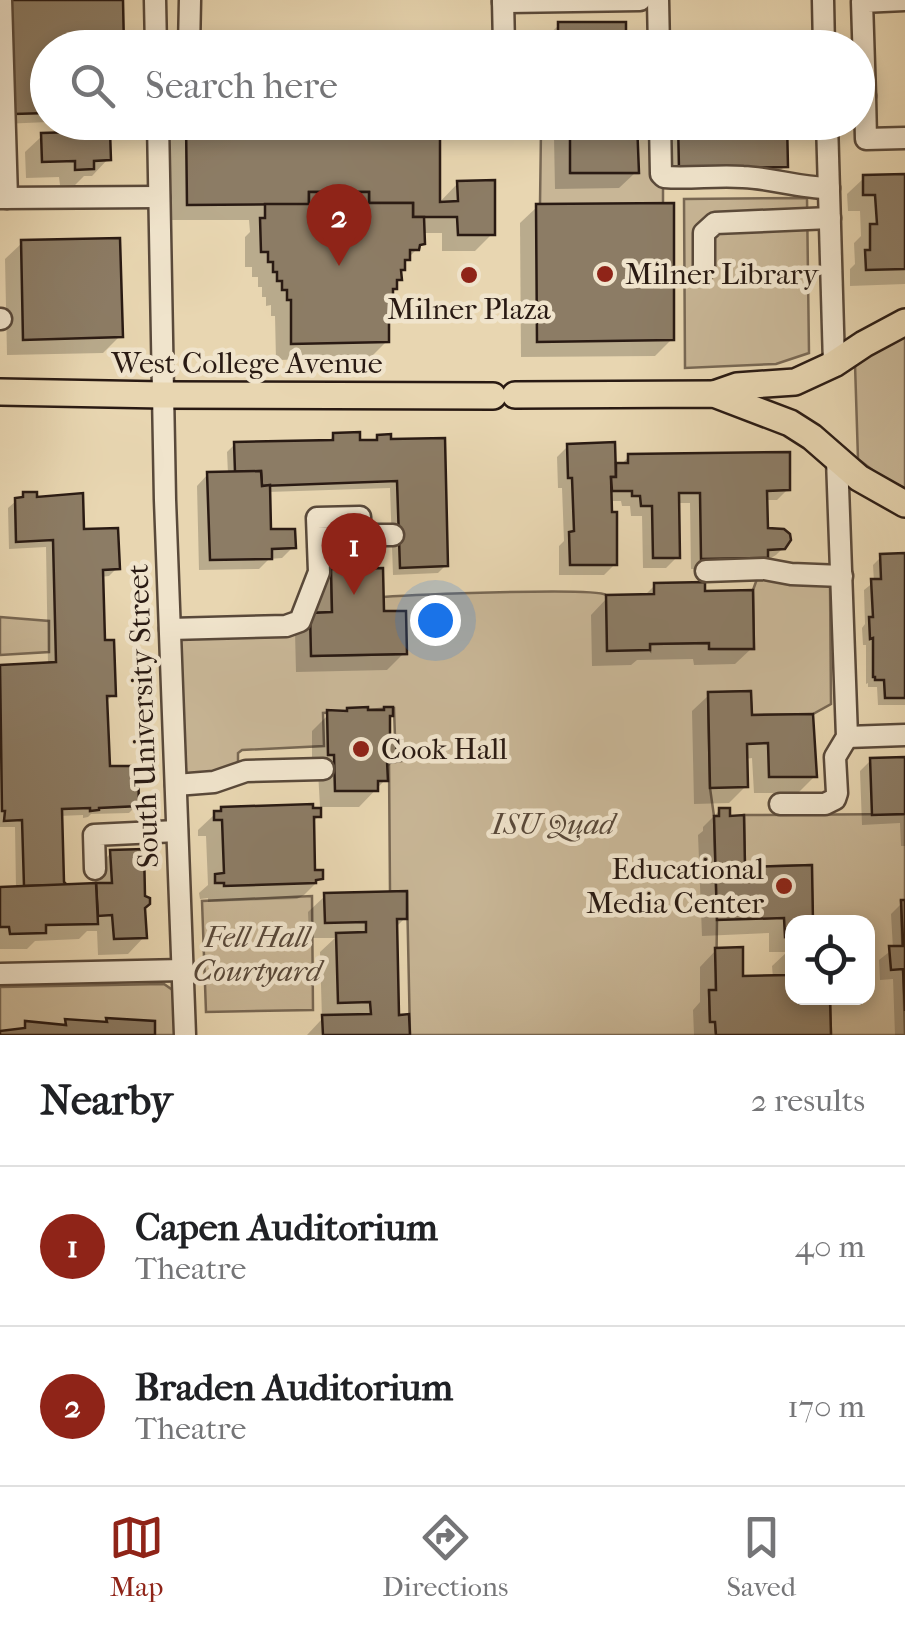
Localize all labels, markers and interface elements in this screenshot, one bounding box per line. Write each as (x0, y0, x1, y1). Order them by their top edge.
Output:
search box (30, 30, 875, 140)
icon: search (65, 58, 120, 113)
text: Search here (145, 63, 338, 108)
pin: 2 (306, 184, 372, 266)
place label: Milner Library (625, 257, 820, 292)
marker: Milner Library (594, 263, 616, 285)
marker: Milner Plaza (458, 264, 480, 286)
place label: Milner Plaza (387, 292, 552, 327)
street label: West College Avenue (110, 346, 383, 381)
pin: 1 (322, 512, 386, 595)
street label: South University Street (121, 563, 166, 869)
your location (410, 595, 461, 646)
place label: Cook Hall (381, 732, 508, 767)
marker: Cook Hall (350, 738, 372, 760)
park label: ISU Quad (490, 807, 618, 842)
place label: Educational Media Center (586, 852, 764, 921)
marker: Educational Media Center (773, 875, 795, 897)
map controls (785, 915, 875, 1005)
button: locate (785, 915, 875, 1005)
park label: Fell Hall Courtyard (193, 920, 325, 989)
text: Nearby (40, 1076, 172, 1125)
text: 2 results (751, 1082, 865, 1119)
text: Capen Auditorium (135, 1205, 438, 1250)
text: 1 (67, 1228, 78, 1265)
text: 40 m (795, 1228, 865, 1265)
text: Theatre (135, 1250, 246, 1287)
text: Braden Auditorium (135, 1365, 453, 1410)
text: 2 (64, 1388, 81, 1425)
text: 170 m (787, 1388, 865, 1425)
text: Theatre (135, 1410, 246, 1447)
tab: Map (109, 1510, 164, 1603)
tab: Directions (382, 1510, 508, 1603)
tab: Saved (726, 1510, 796, 1603)

